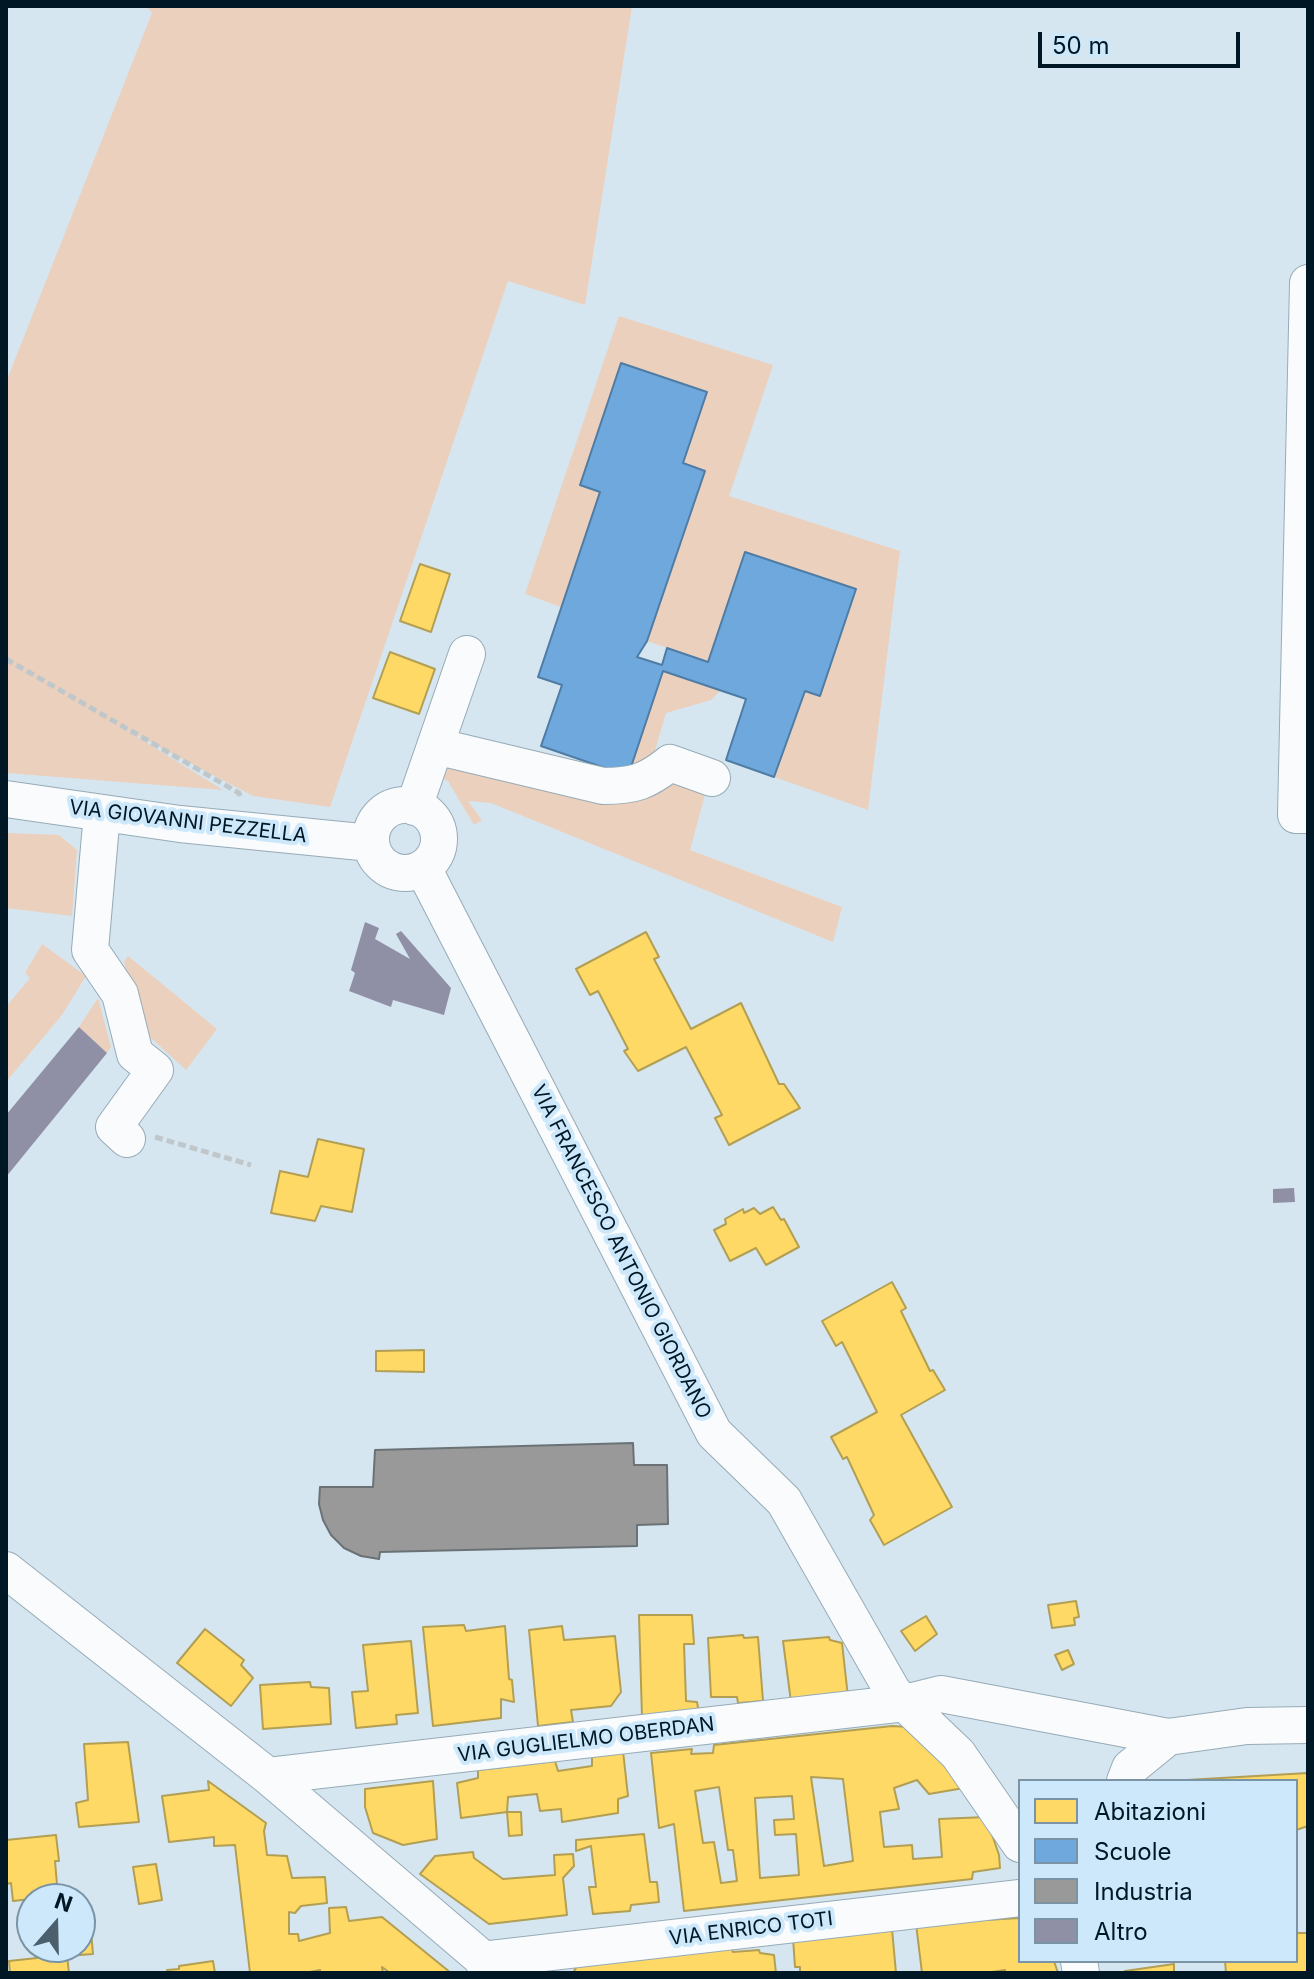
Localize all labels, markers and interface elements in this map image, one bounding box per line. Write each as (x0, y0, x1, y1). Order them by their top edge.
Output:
scale bar (1042, 16, 1244, 66)
text: 50 m (1052, 31, 1110, 60)
street label: VIA GIOVANNI PEZZELLA (68, 796, 308, 848)
street label: VIA FRANCESCO ANTONIO GIORDANO (526, 1081, 716, 1423)
street label: VIA GUGLIELMO OBERDAN (456, 1712, 716, 1768)
legend (1018, 1779, 1298, 1963)
text: Abitazioni (1094, 1797, 1206, 1826)
text: Scuole (1094, 1837, 1172, 1866)
text: Industria (1094, 1877, 1193, 1906)
north arrow (16, 1883, 96, 1963)
text: N (51, 1887, 76, 1917)
street label: VIA ENRICO TOTI (668, 1907, 834, 1951)
text: Altro (1094, 1917, 1148, 1946)

